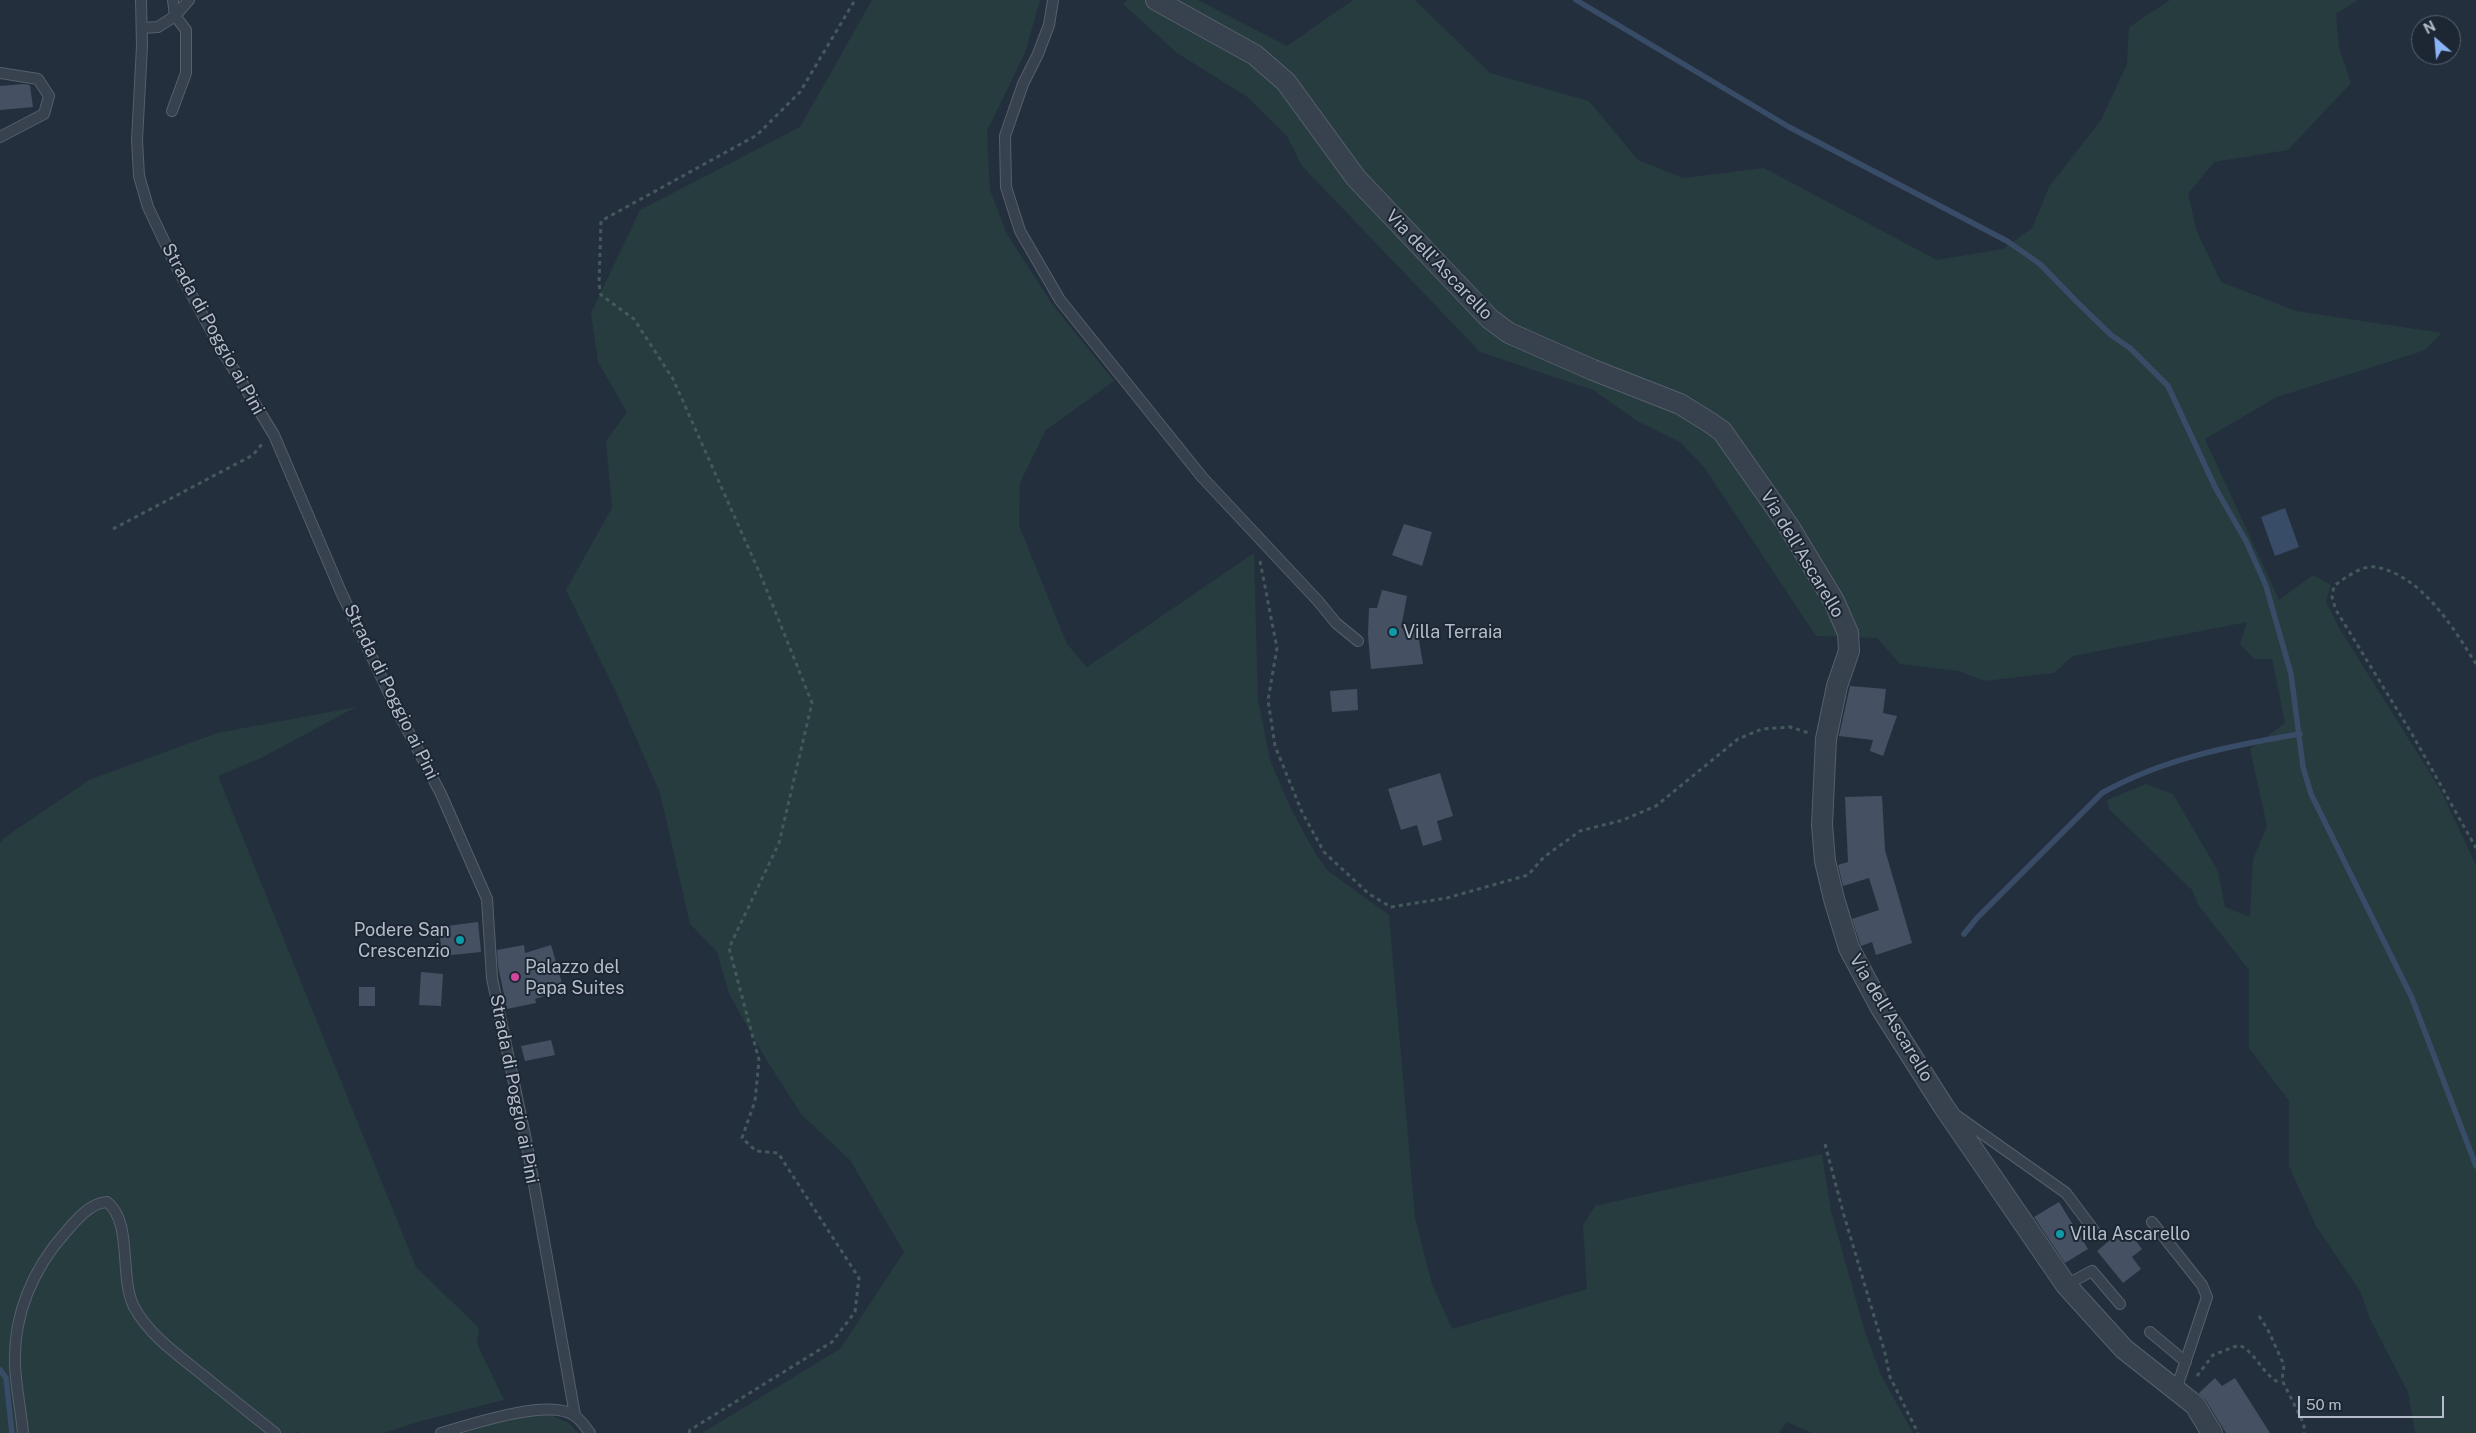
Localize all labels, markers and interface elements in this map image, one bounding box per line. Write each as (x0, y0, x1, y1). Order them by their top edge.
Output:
north arrow (2411, 15, 2461, 65)
text: N (2421, 18, 2438, 37)
street label: Via dell'Ascarello (1381, 205, 1497, 325)
street label: Strada di Poggio ai Pini (157, 240, 269, 418)
street label: Via dell'Ascarello (1755, 486, 1849, 622)
street label: Strada di Poggio ai Pini (339, 601, 443, 783)
place label: Villa Terraia (1403, 621, 1502, 643)
marker: Villa Terraia (1387, 626, 1399, 638)
place label: Podere San Crescenzio (354, 919, 450, 962)
marker: Podere San Crescenzio (454, 934, 466, 946)
street label: Via dell'Ascarello (1844, 950, 1938, 1086)
place label: Palazzo del Papa Suites (525, 956, 624, 999)
marker: Palazzo del Papa Suites (509, 971, 521, 983)
street label: Strada di Poggio ai Pini (485, 993, 543, 1185)
place label: Villa Ascarello (2070, 1223, 2190, 1245)
marker: Villa Ascarello (2054, 1228, 2066, 1240)
scale bar (2301, 1386, 2447, 1418)
text: 50 m (2306, 1396, 2341, 1413)

